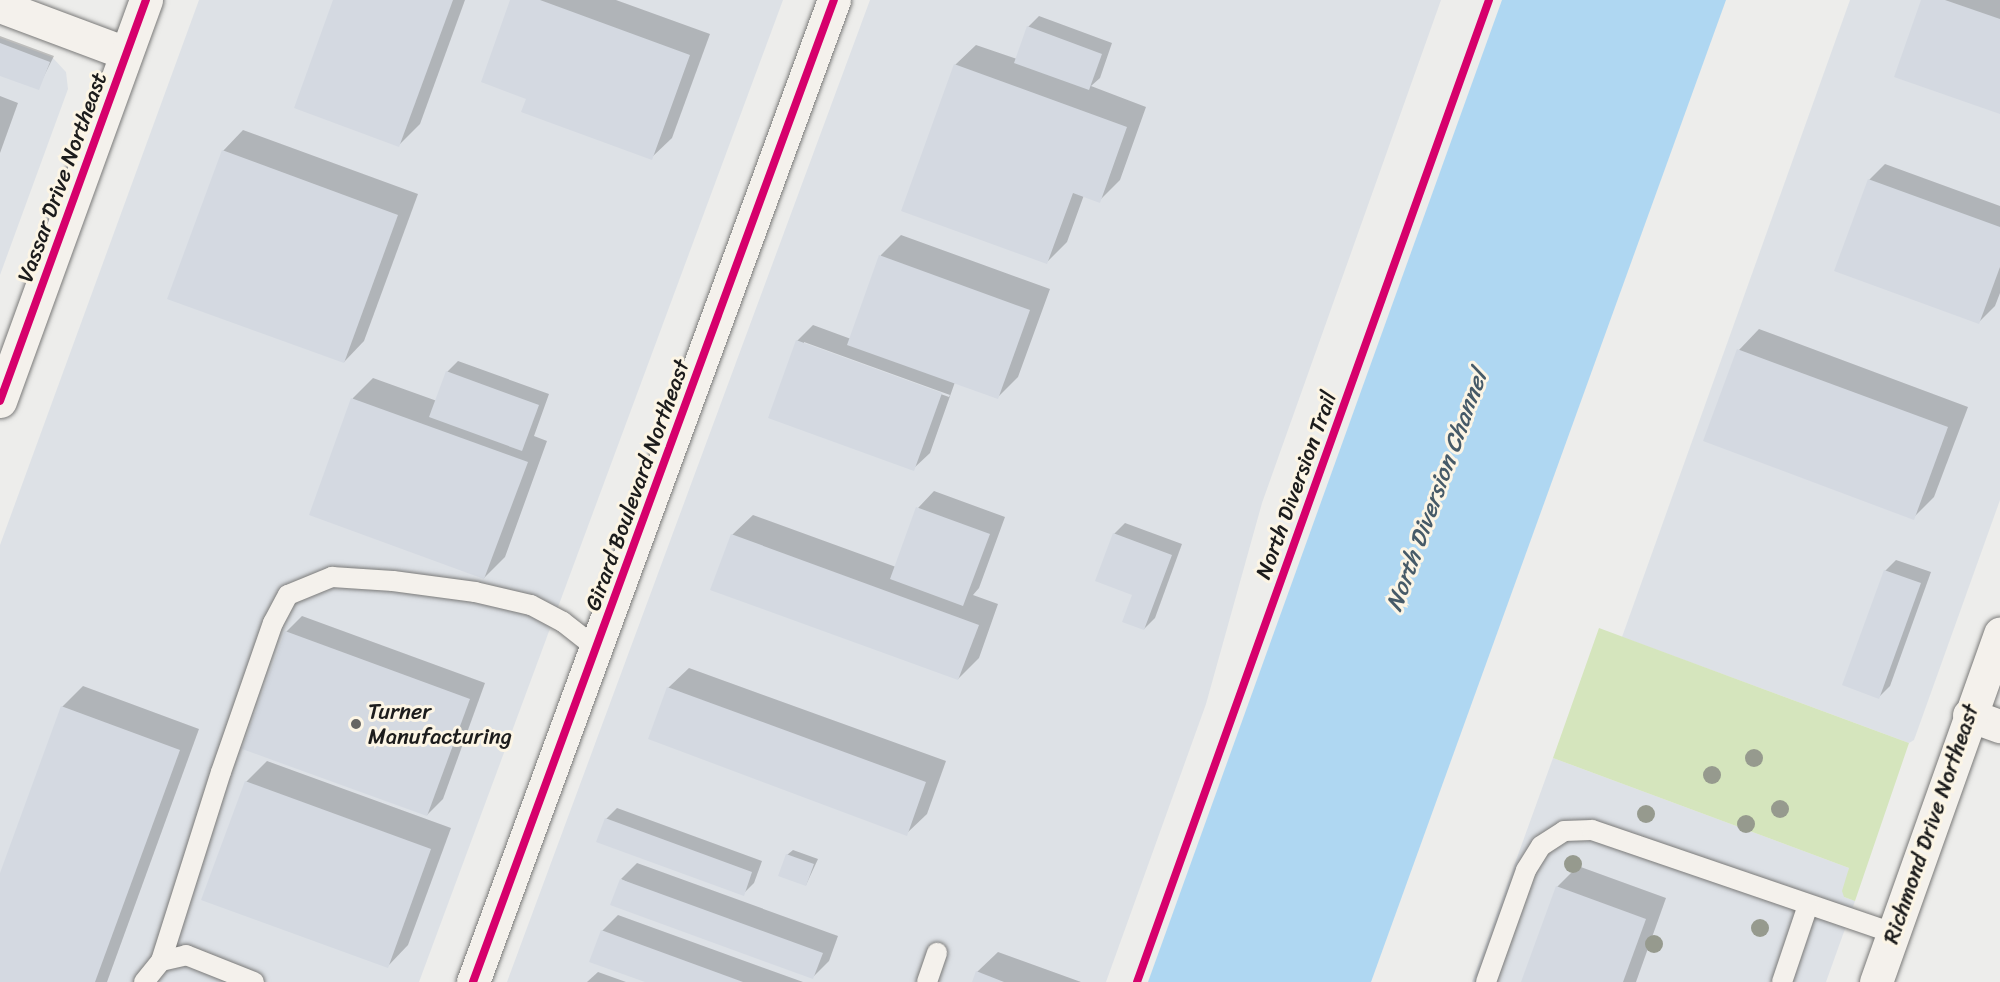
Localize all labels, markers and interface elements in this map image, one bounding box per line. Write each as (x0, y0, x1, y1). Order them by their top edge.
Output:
street label: Vassar Drive Northeast (11, 68, 113, 286)
street label: Girard Boulevard Northeast (579, 355, 695, 615)
water label: North Diversion Channel (1380, 366, 1494, 616)
street label: North Diversion Trail (1250, 387, 1342, 583)
place label: Turner Manufacturing (368, 698, 512, 750)
street label: Richmond Drive Northeast (1877, 700, 1985, 948)
marker: Turner Manufacturing (349, 717, 363, 731)

